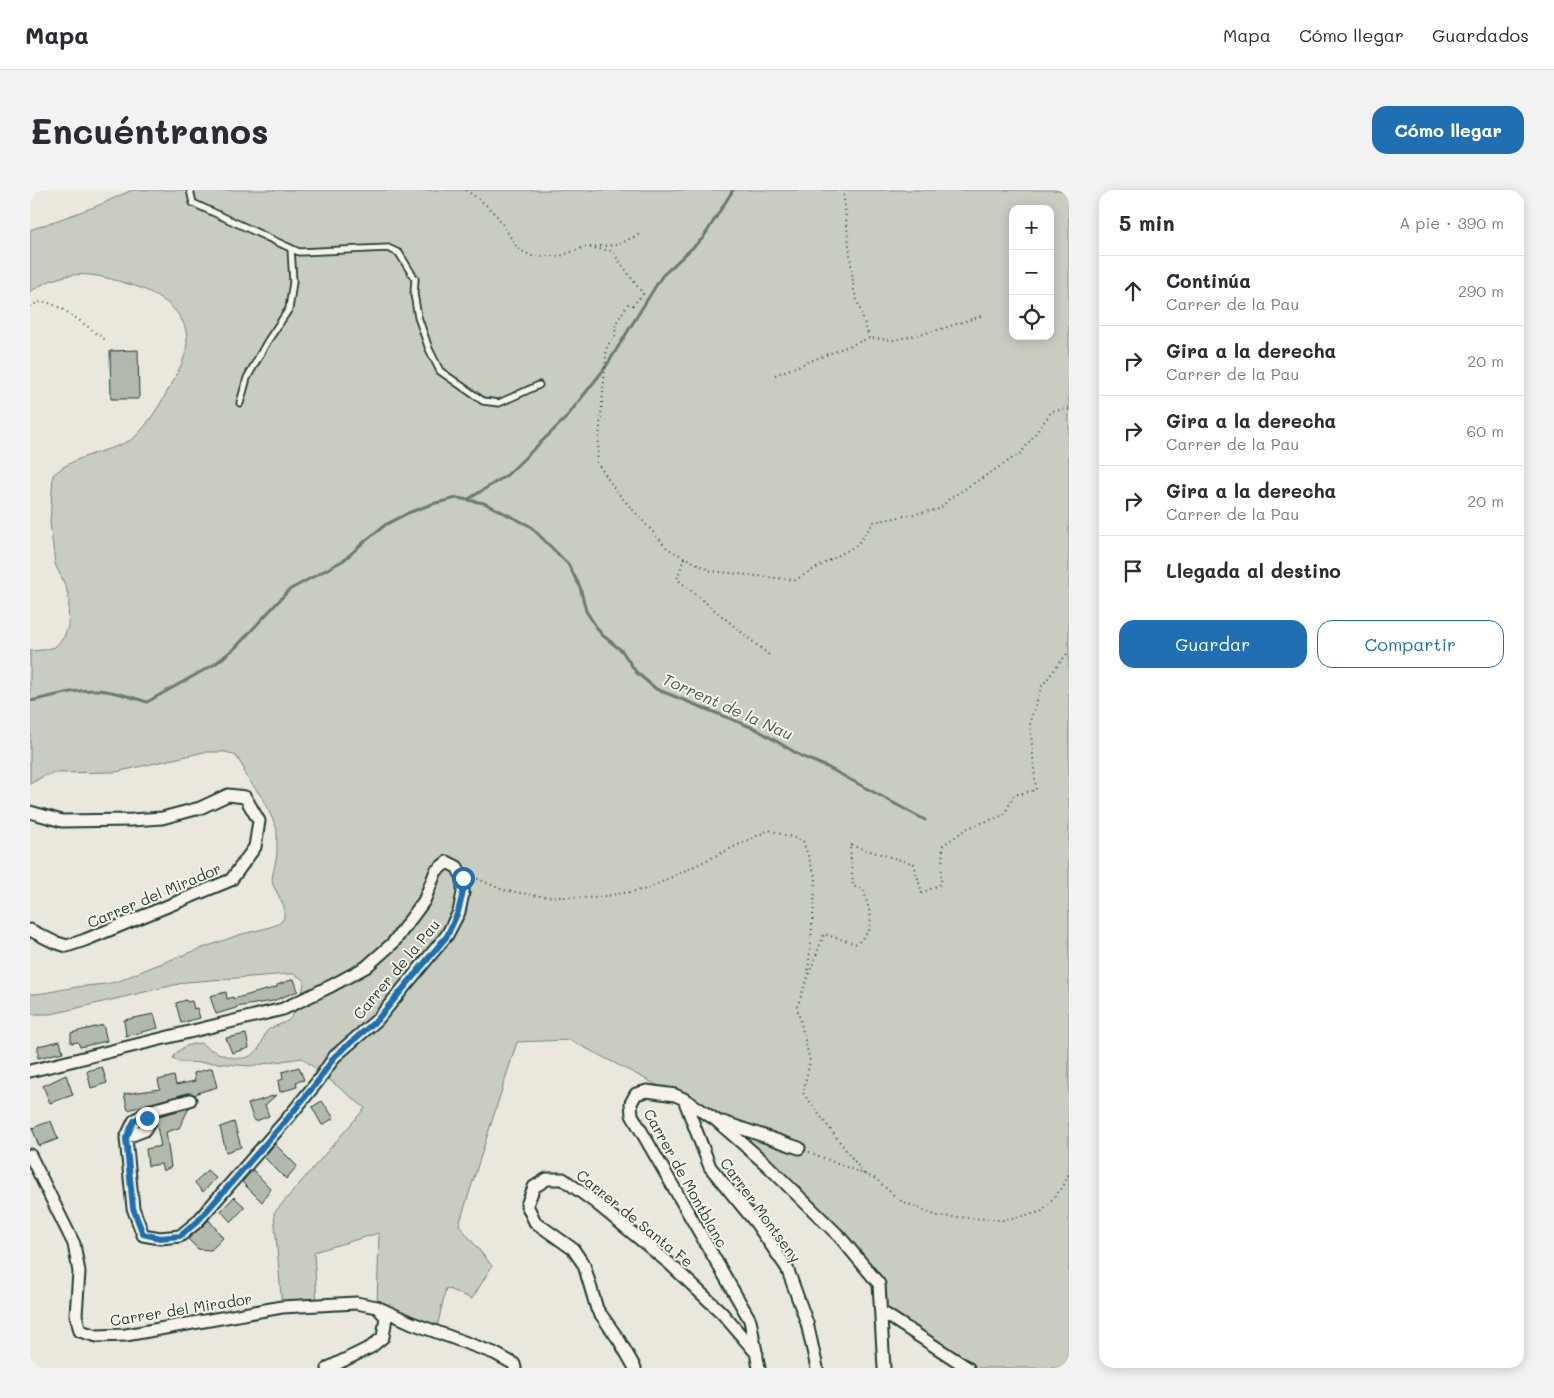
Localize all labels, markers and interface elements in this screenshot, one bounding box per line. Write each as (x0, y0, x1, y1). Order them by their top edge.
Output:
text: Mapa (25, 19, 89, 50)
text: Mapa (1223, 23, 1271, 47)
text: Cómo llegar (1299, 23, 1404, 47)
text: Guardados (1432, 23, 1529, 47)
button: Cómo llegar (1372, 106, 1524, 154)
text: Encuéntranos (30, 107, 269, 153)
map controls (1009, 205, 1054, 340)
button: + (1009, 205, 1054, 250)
text: 5 min (1119, 209, 1175, 236)
text: A pie · 390 m (1399, 212, 1504, 233)
button: − (1009, 250, 1054, 295)
text: Continúa (1166, 268, 1251, 293)
icon: ahead (1119, 277, 1147, 305)
text: 290 m (1458, 280, 1504, 301)
text: Carrer de la Pau (1166, 293, 1299, 314)
button: locate (1009, 295, 1054, 340)
text: Gira a la derecha (1166, 338, 1336, 363)
icon: right (1119, 347, 1147, 375)
text: 20 m (1467, 350, 1504, 371)
text: Carrer de la Pau (1166, 363, 1299, 384)
text: Gira a la derecha (1166, 408, 1336, 433)
icon: right (1119, 417, 1147, 445)
text: 60 m (1467, 420, 1504, 441)
text: Carrer de la Pau (1166, 433, 1299, 454)
text: Gira a la derecha (1166, 478, 1336, 503)
icon: right (1119, 487, 1147, 515)
text: 20 m (1467, 490, 1504, 511)
text: Carrer de la Pau (1166, 503, 1299, 524)
icon: arrive (1119, 557, 1147, 585)
text: Llegada al destino (1166, 558, 1341, 583)
button: Guardar (1119, 620, 1307, 668)
button: Compartir (1317, 620, 1504, 668)
water label: Torrent de la Nau (660, 668, 796, 744)
street label: Carrer del Mirador (84, 858, 224, 932)
route start (452, 867, 475, 890)
street label: Carrer de la Pau (348, 915, 444, 1023)
street label: Carrer de Montblanc (639, 1105, 733, 1251)
route end (136, 1107, 159, 1130)
street label: Carrer Montseny (716, 1153, 806, 1267)
street label: Carrer de Santa Fe (572, 1165, 698, 1271)
street label: Carrer del Mirador (109, 1288, 253, 1330)

